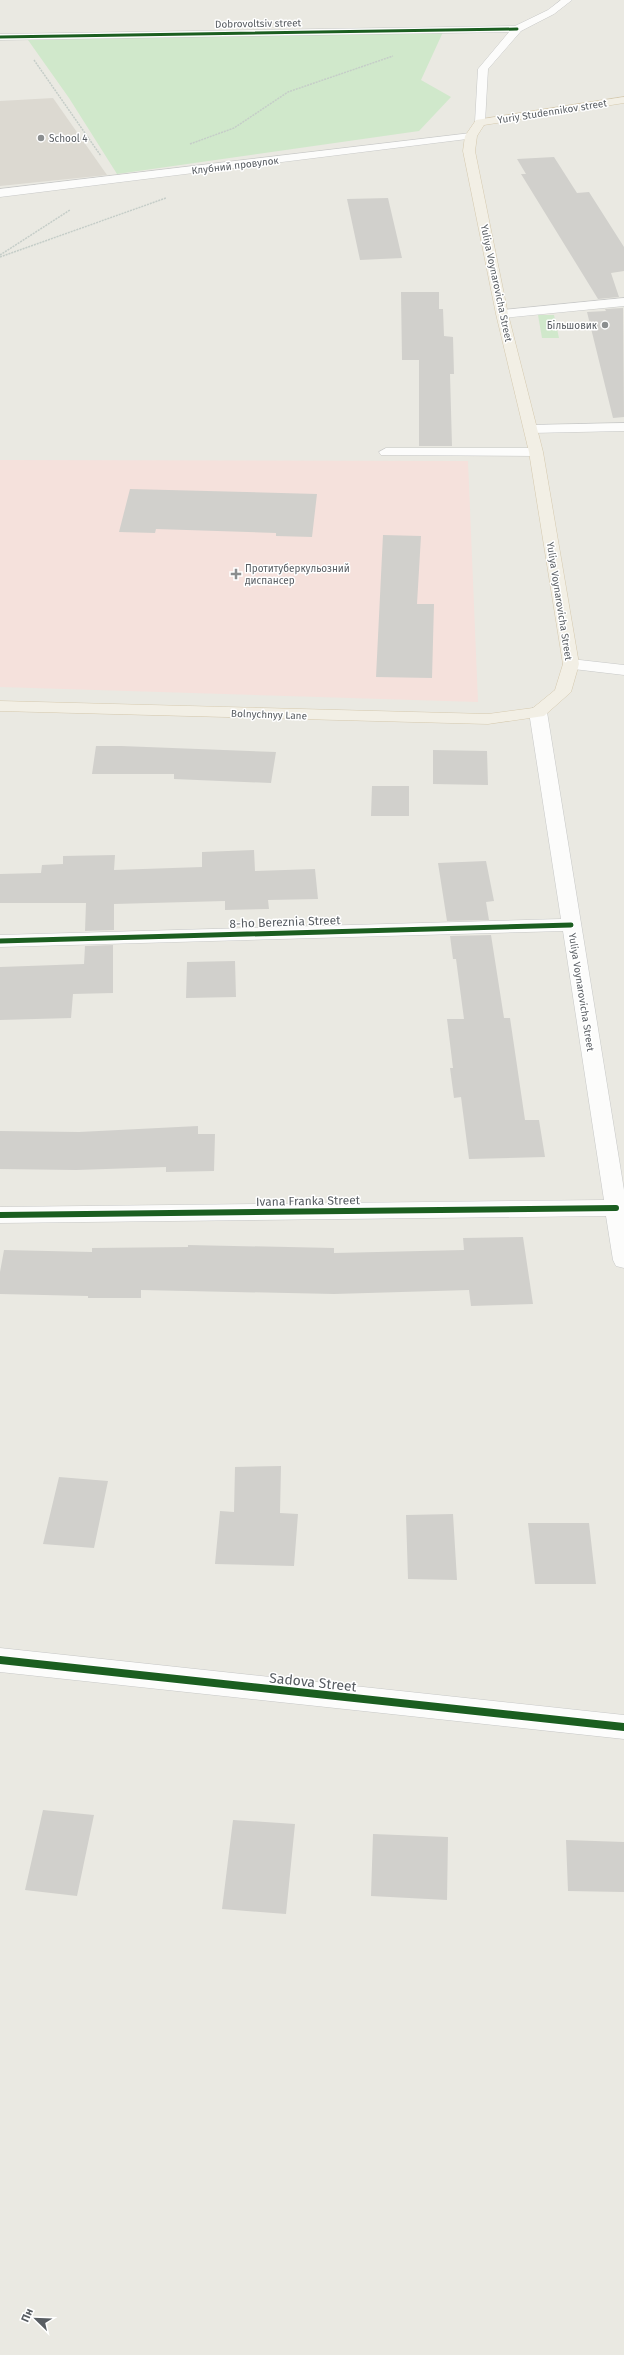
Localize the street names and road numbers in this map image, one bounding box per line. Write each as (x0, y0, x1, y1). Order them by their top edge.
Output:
street label: Dobrovoltsiv street (215, 17, 302, 31)
street label: Yuriy Studennikov street (497, 97, 608, 127)
street label: Клубний провулок (191, 155, 280, 177)
street label: Yuliya Voynarovicha Street (478, 223, 514, 343)
street label: Yuliya Voynarovicha Street (544, 541, 574, 662)
street label: Bolnychnyy Lane (231, 708, 307, 722)
street label: 8-ho Bereznia Street (229, 913, 341, 931)
street label: Yuliya Voynarovicha Street (566, 932, 596, 1053)
street label: Ivana Franka Street (256, 1193, 361, 1209)
street label: Sadova Street (268, 1669, 358, 1696)

